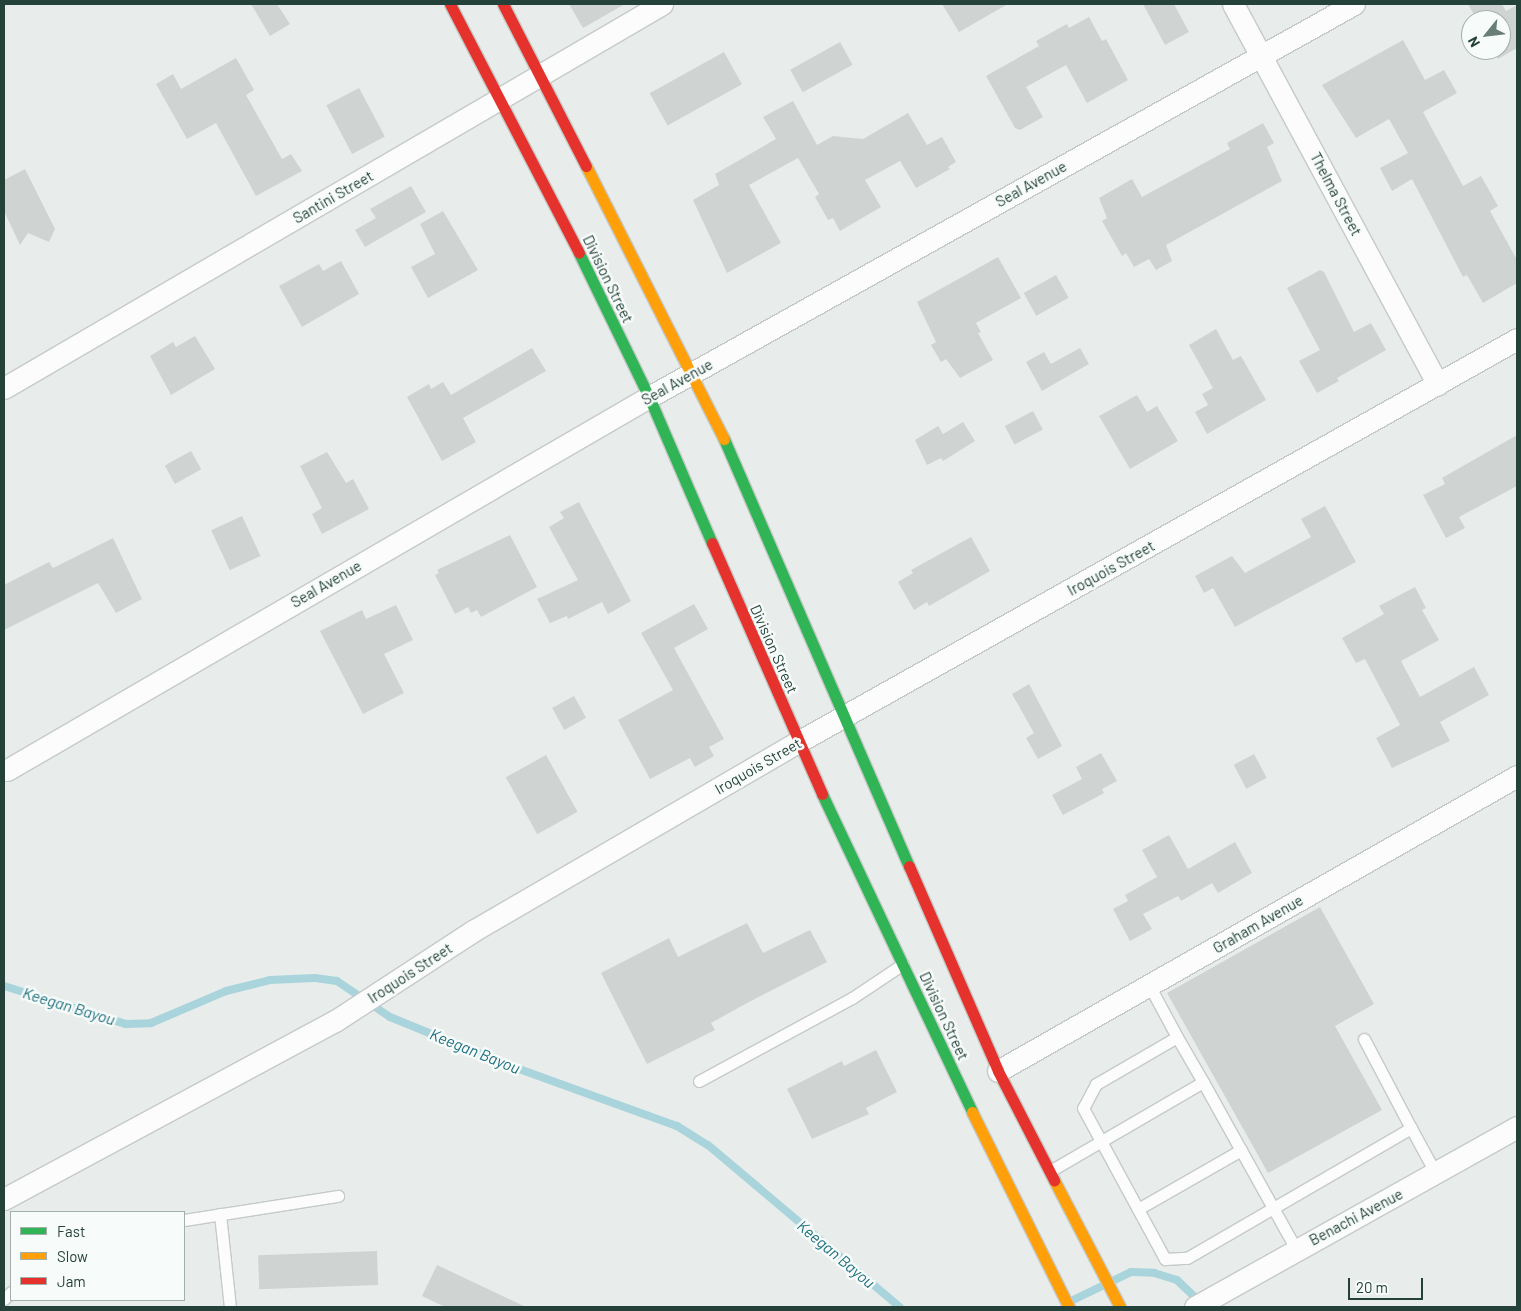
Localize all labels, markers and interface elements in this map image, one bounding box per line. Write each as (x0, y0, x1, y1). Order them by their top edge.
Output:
north arrow (1461, 10, 1511, 60)
text: N (1464, 34, 1483, 50)
street label: Thelma Street (1306, 149, 1366, 239)
street label: Seal Avenue (992, 157, 1070, 211)
street label: Santini Street (290, 167, 376, 227)
street label: Division Street (579, 232, 637, 326)
street label: Seal Avenue (638, 355, 716, 409)
street label: Iroquois Street (1064, 537, 1158, 599)
street label: Seal Avenue (288, 557, 364, 611)
street label: Division Street (746, 602, 802, 696)
street label: Iroquois Street (712, 734, 804, 798)
street label: Graham Avenue (1210, 891, 1306, 957)
street label: Iroquois Street (364, 939, 456, 1007)
street label: Division Street (916, 969, 972, 1063)
water label: Keegan Bayou (20, 983, 118, 1029)
water label: Keegan Bayou (427, 1024, 523, 1078)
street label: Benachi Avenue (1306, 1185, 1406, 1249)
legend (10, 1211, 185, 1301)
water label: Keegan Bayou (793, 1216, 879, 1292)
text: Fast (57, 1222, 85, 1240)
text: Slow (57, 1247, 88, 1265)
scale bar (1351, 1268, 1426, 1300)
text: Jam (57, 1272, 86, 1290)
text: 20 m (1356, 1278, 1388, 1296)

